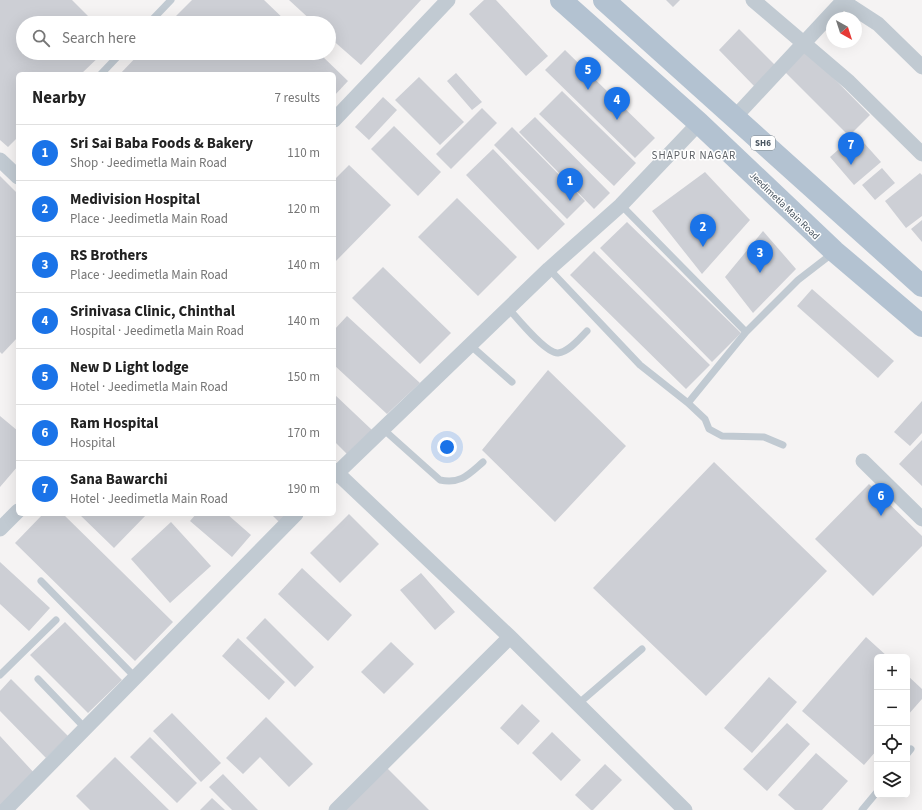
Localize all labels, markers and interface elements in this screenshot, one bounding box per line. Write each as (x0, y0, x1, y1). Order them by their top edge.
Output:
north arrow (826, 12, 862, 48)
search box (16, 16, 336, 60)
icon: search (30, 27, 52, 49)
text: Search here (62, 28, 136, 49)
pin: 5 (575, 57, 601, 90)
text: Nearby (32, 86, 86, 110)
pin: 4 (604, 87, 630, 120)
text: 7 results (275, 89, 320, 107)
pin: 7 (838, 132, 864, 165)
text: Sri Sai Baba Foods & Bakery (70, 133, 253, 154)
road number: SH6 (751, 136, 775, 150)
text: 1 (42, 144, 48, 162)
text: 110 m (287, 144, 320, 162)
district label: SHAPUR NAGAR (652, 148, 736, 163)
text: Shop · Jeedimetla Main Road (70, 154, 227, 172)
pin: 1 (557, 168, 583, 201)
street label: Jeedimetla Main Road (746, 169, 822, 243)
text: Medivision Hospital (70, 189, 200, 210)
text: 2 (42, 200, 48, 218)
text: 120 m (287, 200, 320, 218)
text: Place · Jeedimetla Main Road (70, 210, 228, 228)
pin: 2 (690, 214, 716, 247)
pin: 3 (747, 240, 773, 273)
text: RS Brothers (70, 245, 148, 266)
text: 3 (42, 256, 48, 274)
text: 140 m (287, 256, 320, 274)
text: Place · Jeedimetla Main Road (70, 266, 228, 284)
text: Srinivasa Clinic, Chinthal (70, 301, 235, 322)
text: 4 (42, 312, 48, 330)
text: 140 m (287, 312, 320, 330)
text: Hospital · Jeedimetla Main Road (70, 322, 244, 340)
text: New D Light lodge (70, 357, 189, 378)
text: 5 (42, 368, 48, 386)
text: 150 m (287, 368, 320, 386)
text: Hotel · Jeedimetla Main Road (70, 378, 228, 396)
text: Ram Hospital (70, 413, 158, 434)
text: 6 (42, 424, 48, 442)
text: 170 m (287, 424, 320, 442)
text: Hospital (70, 434, 115, 452)
your location (437, 437, 457, 457)
text: Sana Bawarchi (70, 469, 168, 490)
text: 7 (42, 480, 48, 498)
text: 190 m (287, 480, 320, 498)
pin: 6 (868, 483, 894, 516)
text: Hotel · Jeedimetla Main Road (70, 490, 228, 508)
map controls (874, 654, 910, 798)
button: + (874, 654, 910, 690)
button: − (874, 690, 910, 726)
button: locate (874, 726, 910, 762)
button: layers (874, 762, 910, 798)

